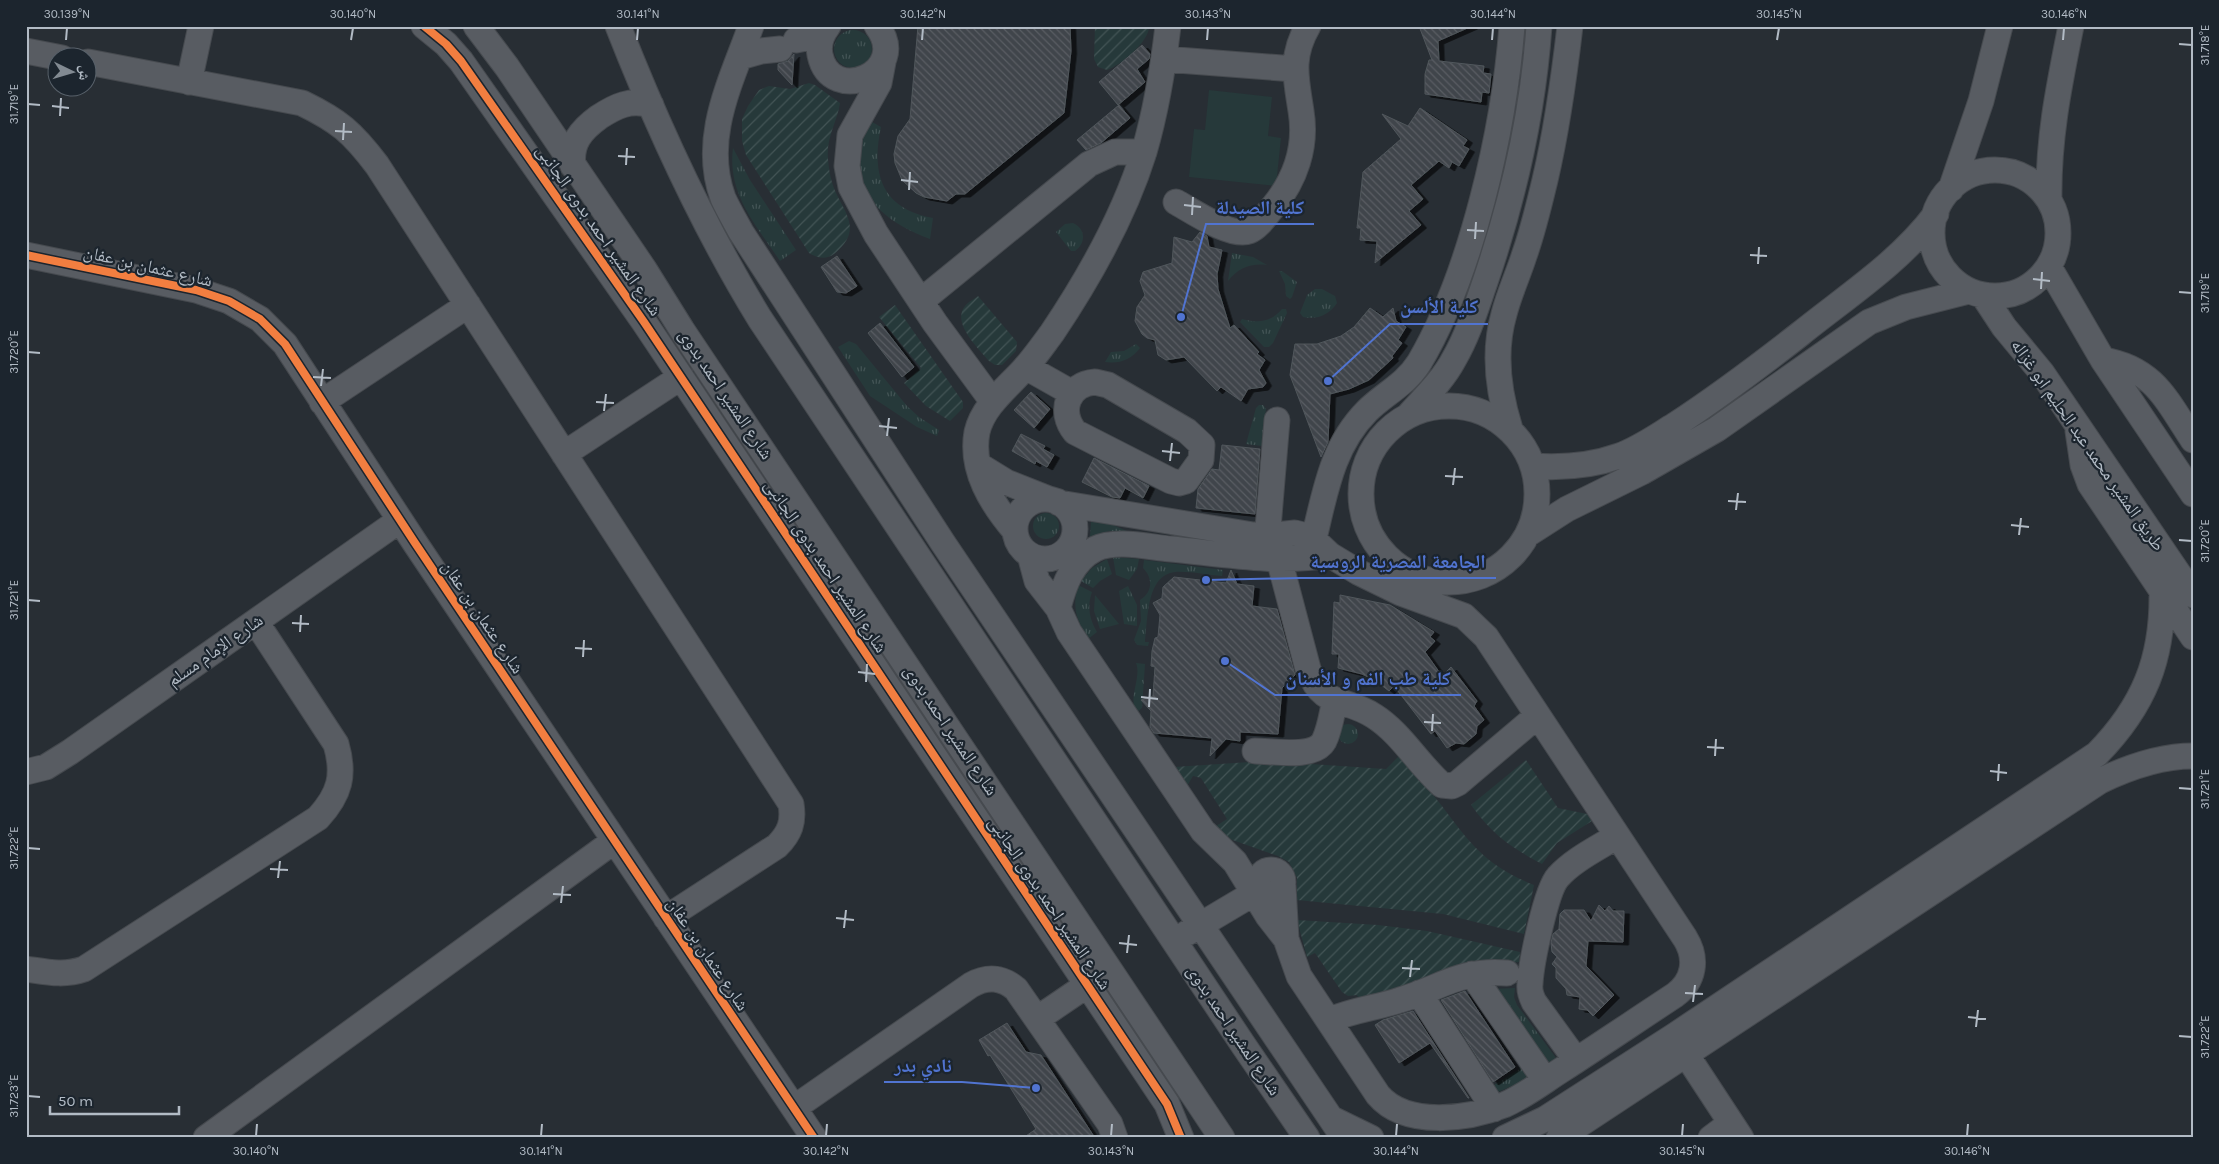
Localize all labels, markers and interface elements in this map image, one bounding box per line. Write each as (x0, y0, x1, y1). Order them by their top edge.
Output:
text: 30.139°N (44, 7, 90, 21)
text: 30.140°N (330, 7, 376, 21)
text: 30.141°N (616, 7, 660, 21)
text: 30.142°N (900, 7, 946, 21)
text: 30.143°N (1185, 7, 1231, 21)
text: 30.144°N (1470, 7, 1516, 21)
text: 30.145°N (1756, 7, 1802, 21)
text: 30.146°N (2041, 7, 2087, 21)
text: 31.718°E (2198, 25, 2212, 66)
north arrow (48, 48, 98, 98)
text: ش (75, 65, 94, 81)
text: 31.719°E (7, 84, 21, 124)
street label: شارع المشير احمد بدوى الجانبى (531, 140, 667, 320)
callout: كلية الصيدلة (1206, 190, 1314, 224)
text: كلية الصيدلة (1216, 197, 1305, 219)
street label: شارع عثمان بن عفان (81, 240, 215, 292)
text: 31.719°E (2198, 273, 2212, 313)
callout: كلية الألسن (1390, 290, 1488, 324)
text: كلية الألسن (1400, 296, 1479, 318)
street label: شارع المشير احمد بدوى (674, 324, 778, 464)
text: 31.720°E (7, 330, 21, 374)
street label: طريق المشير محمد عبد الحليم ابو غزاله (2005, 335, 2170, 556)
street label: شارع المشير احمد بدوى الجانبى (760, 475, 892, 657)
text: 31.720°E (2198, 519, 2212, 563)
callout: الجامعة المصرية الروسية (1300, 544, 1496, 578)
text: الجامعة المصرية الروسية (1310, 551, 1486, 573)
street label: شارع عثمان بن عفان (437, 556, 529, 678)
text: 31.721°E (7, 580, 21, 620)
street label: شارع الإمام مسلم (163, 609, 268, 692)
street label: شارع المشير احمد بدوى (899, 660, 1003, 800)
callout: كلية طب الفم و الأسنان (1275, 661, 1461, 695)
text: كلية طب الفم و الأسنان (1285, 668, 1451, 691)
text: 31.721°E (2198, 769, 2212, 809)
street label: شارع المشير احمد بدوى الجانبى (984, 812, 1116, 994)
text: 31.722°E (7, 826, 21, 870)
street label: شارع عثمان بن عفان (662, 893, 754, 1015)
street label: شارع المشير احمد بدوى (1182, 960, 1286, 1100)
text: 31.722°E (2198, 1015, 2212, 1059)
callout: نادي بدر (884, 1048, 962, 1082)
text: نادي بدر (893, 1055, 952, 1081)
text: 31.723°E (7, 1074, 21, 1118)
scale bar (50, 1084, 179, 1116)
text: 50 m (58, 1092, 93, 1110)
text: 30.140°N (233, 1144, 279, 1158)
text: 30.141°N (519, 1144, 563, 1158)
text: 30.142°N (803, 1144, 849, 1158)
text: 30.143°N (1088, 1144, 1134, 1158)
text: 30.144°N (1373, 1144, 1419, 1158)
text: 30.145°N (1659, 1144, 1705, 1158)
text: 30.146°N (1944, 1144, 1990, 1158)

